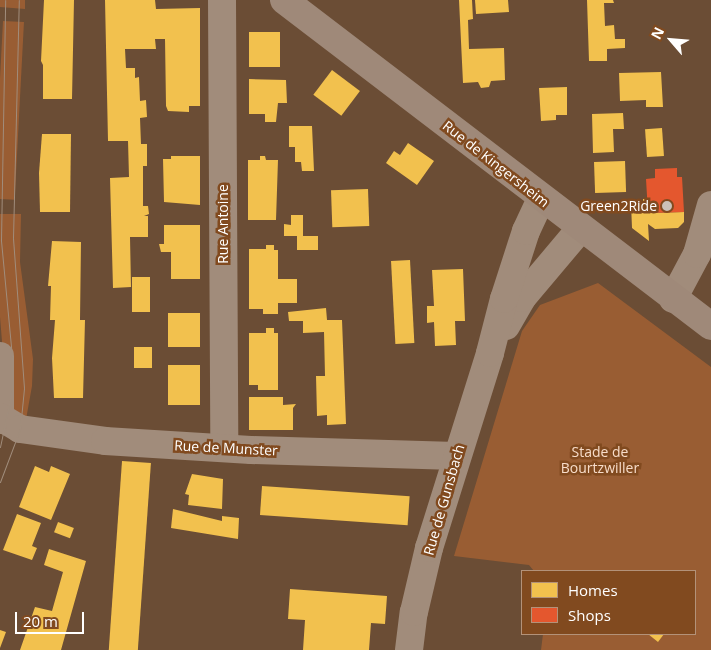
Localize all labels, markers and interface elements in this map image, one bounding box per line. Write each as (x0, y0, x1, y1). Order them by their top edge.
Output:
north arrow (646, 15, 696, 65)
text: N (646, 24, 668, 42)
street label: Rue de Kingersheim (439, 117, 553, 211)
street label: Rue Antoine (215, 184, 231, 264)
place label: Green2Ride (580, 198, 657, 214)
marker: Green2Ride (661, 200, 673, 212)
street label: Rue de Munster (174, 437, 278, 459)
street label: Rue de Gunsbach (420, 443, 468, 557)
park label: Stade de Bourtzwiller (561, 444, 639, 477)
legend (521, 570, 696, 635)
text: Homes (568, 580, 618, 600)
scale bar (18, 602, 86, 634)
text: Shops (568, 605, 611, 625)
text: 20 m (23, 611, 58, 631)

